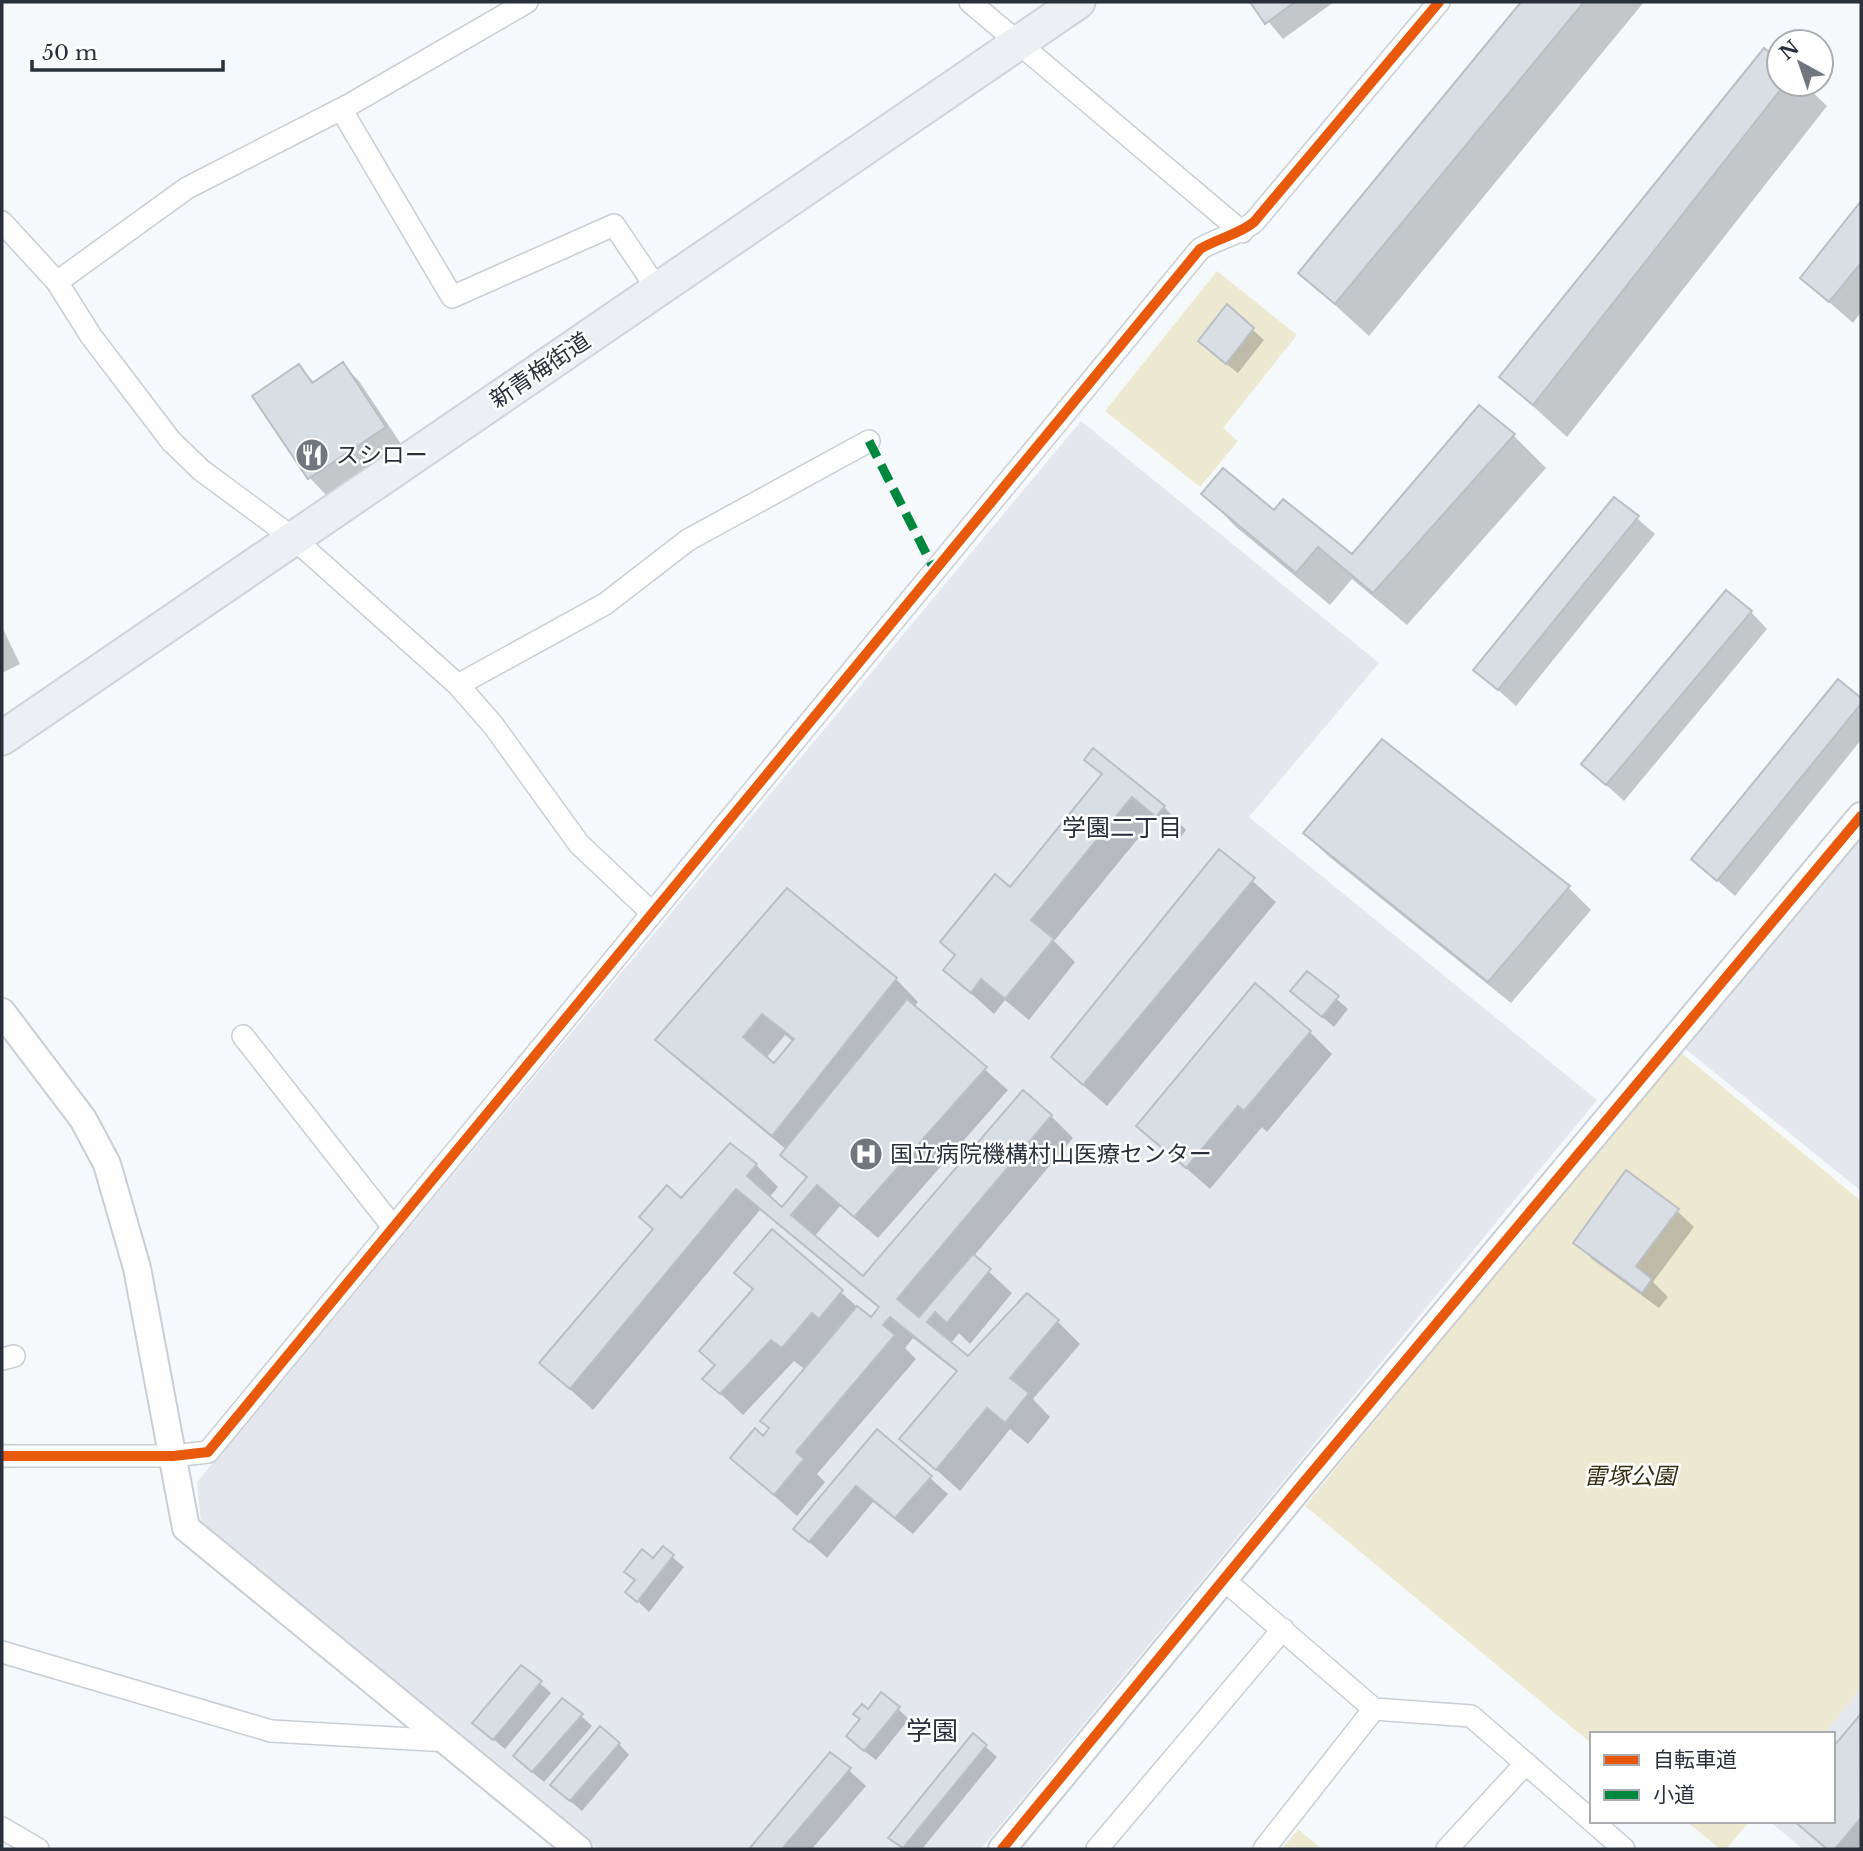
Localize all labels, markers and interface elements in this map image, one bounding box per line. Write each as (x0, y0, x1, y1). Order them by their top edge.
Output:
scale bar (32, 28, 222, 72)
north arrow (1765, 28, 1835, 98)
text: N (1775, 36, 1804, 65)
text: 50 m (42, 40, 98, 66)
street label: 新青梅街道 (485, 326, 595, 414)
restaurant icon: スシロー (293, 436, 331, 474)
place label: スシロー (336, 441, 428, 469)
district label: 学園二丁目 (1062, 813, 1182, 842)
hospital icon: 国立病院機構村山医療センター (847, 1135, 885, 1173)
place label: 国立病院機構村山医療センター (890, 1140, 1212, 1168)
park label: 雷塚公園 (1584, 1462, 1679, 1490)
district label: 学園 (906, 1715, 958, 1747)
legend (1590, 1732, 1835, 1823)
text: 自転車道 (1653, 1747, 1737, 1773)
text: 小道 (1653, 1782, 1695, 1808)

